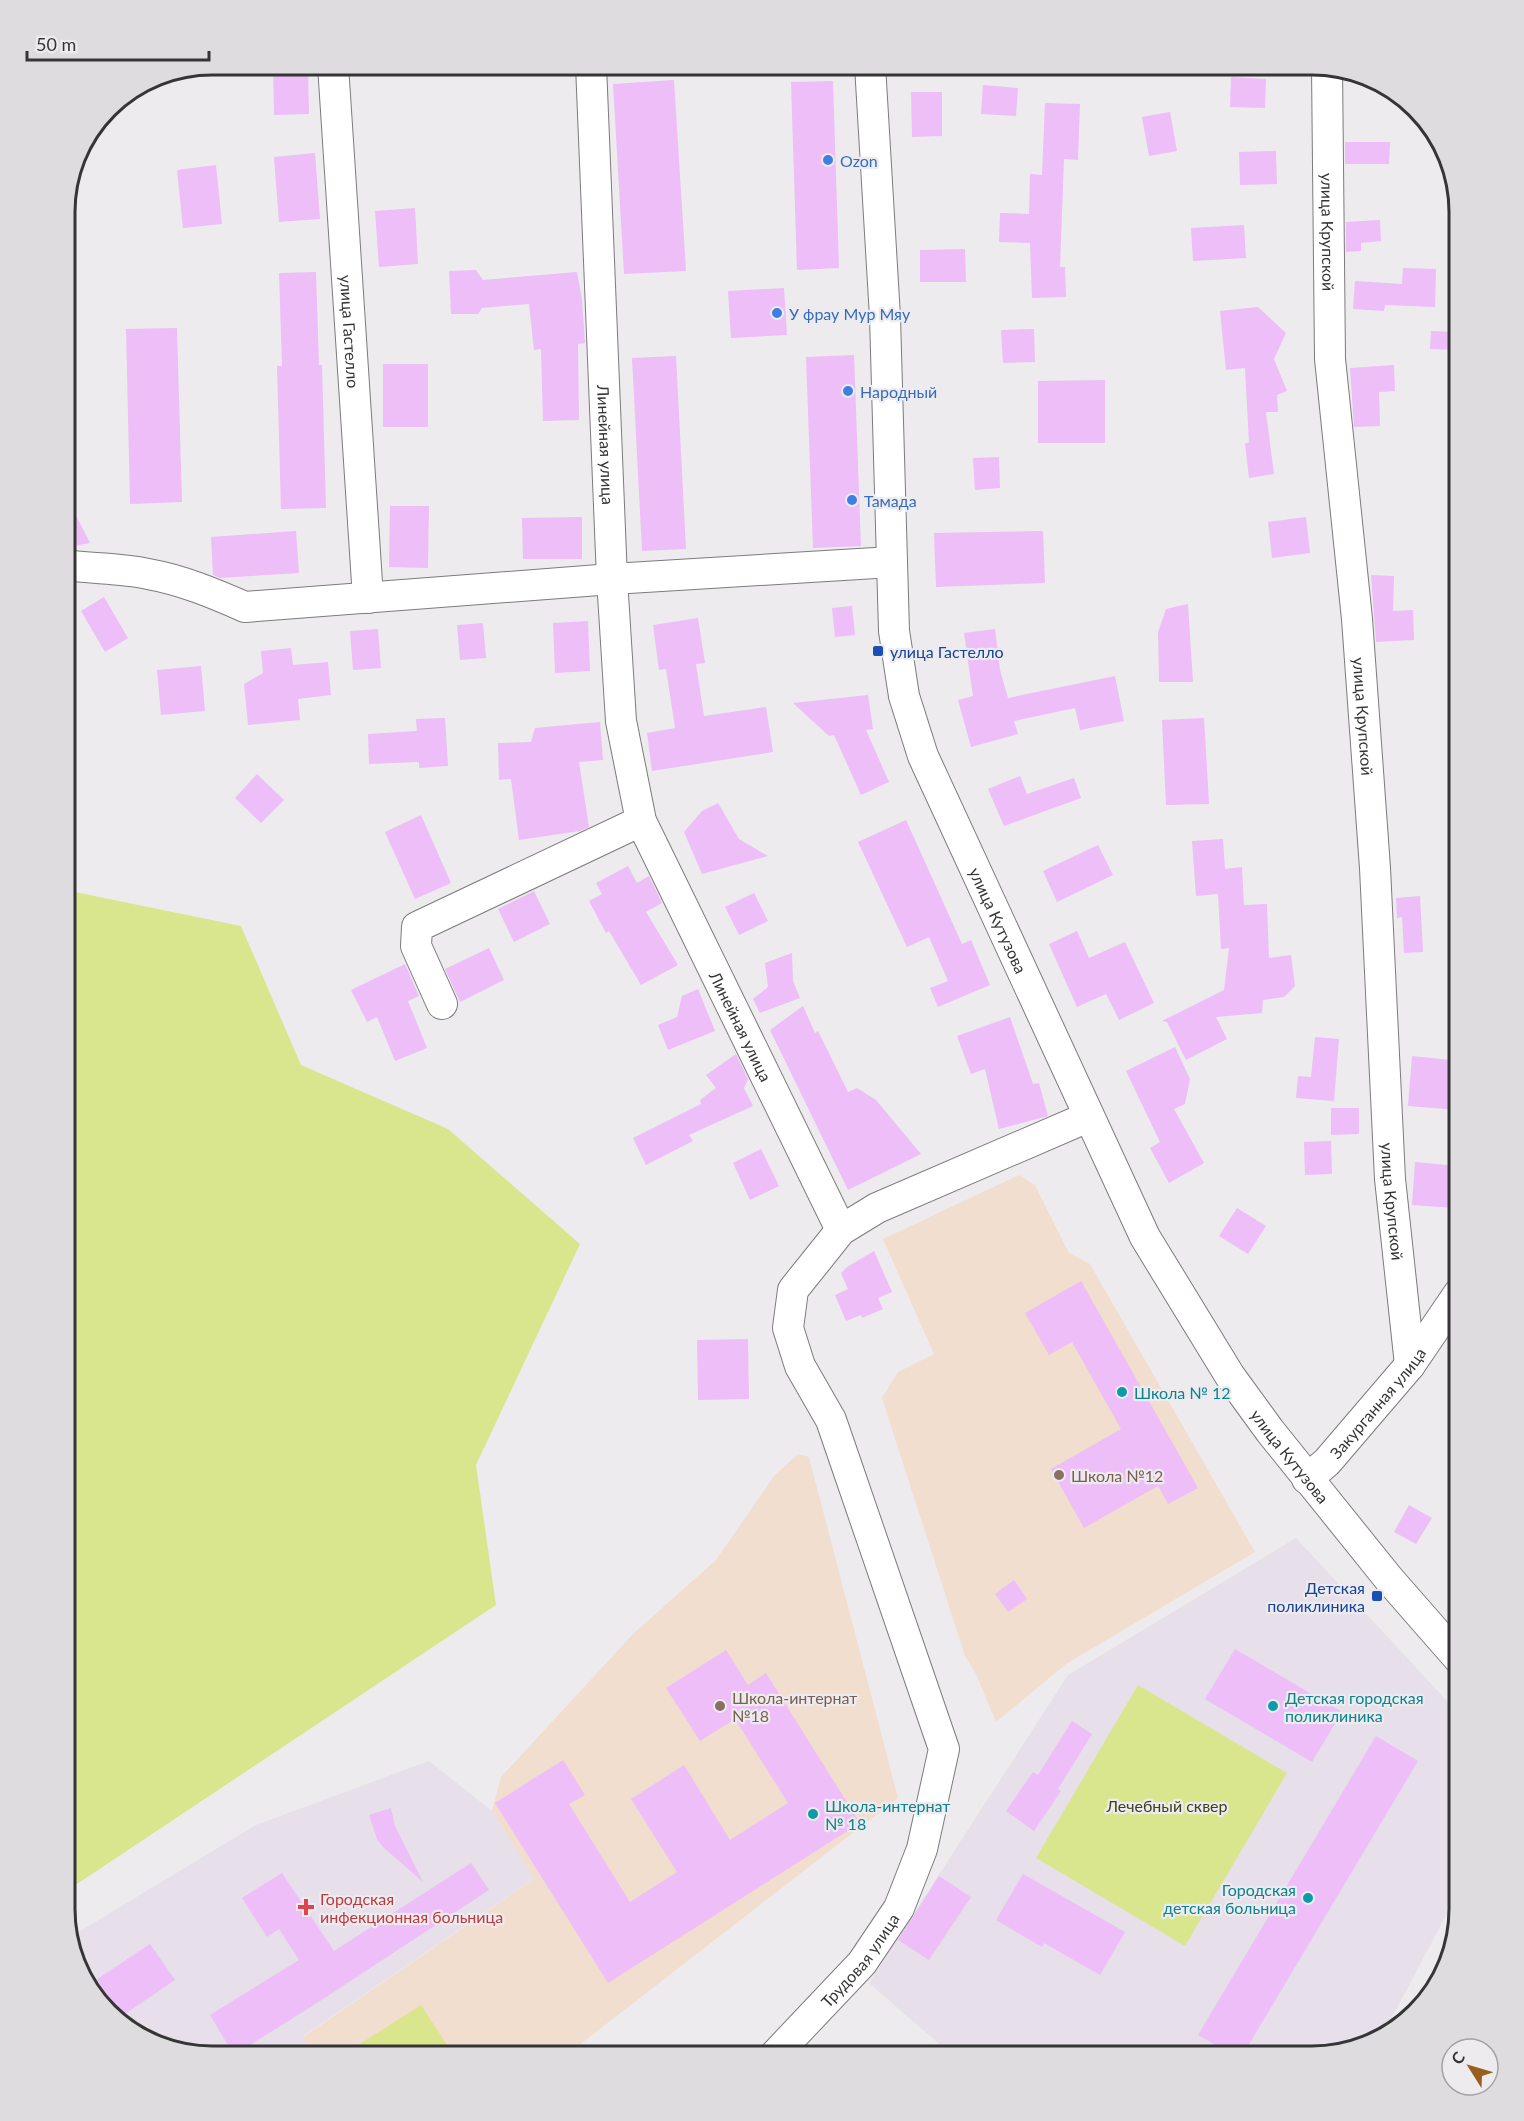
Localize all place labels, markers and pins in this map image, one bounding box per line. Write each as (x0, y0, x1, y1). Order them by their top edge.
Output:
place label: Ozon (840, 151, 878, 170)
marker: Ozon (821, 153, 835, 167)
place label: У фрау Мур Мяу (789, 304, 911, 323)
marker: У фрау Мур Мяу (770, 306, 784, 320)
place label: Народный (860, 382, 937, 401)
marker: Народный (841, 384, 855, 398)
place label: Тамада (864, 491, 917, 510)
marker: Тамада (845, 493, 859, 507)
place label: улица Гастелло (890, 642, 1004, 661)
marker: улица Гастелло (871, 644, 885, 658)
place label: Школа № 12 (1134, 1383, 1230, 1402)
marker: Школа № 12 (1115, 1385, 1129, 1399)
place label: Школа №12 (1071, 1466, 1163, 1485)
marker: Школа №12 (1052, 1468, 1066, 1482)
place label: Детская поликлиника (1267, 1578, 1365, 1615)
marker: Детская поликлиника (1370, 1589, 1384, 1603)
place label: Школа-интернат №18 (732, 1688, 857, 1725)
place label: Детская городская поликлиника (1285, 1688, 1424, 1725)
marker: Школа-интернат №18 (713, 1699, 727, 1713)
marker: Детская городская поликлиника (1266, 1699, 1280, 1713)
place label: Школа-интернат № 18 (825, 1796, 950, 1833)
marker: Школа-интернат № 18 (806, 1807, 820, 1821)
place label: Городская детская больница (1163, 1880, 1296, 1917)
place label: Городская инфекционная больница (320, 1889, 503, 1926)
marker: Городская детская больница (1301, 1891, 1315, 1905)
marker: Городская инфекционная больница (297, 1898, 315, 1916)

